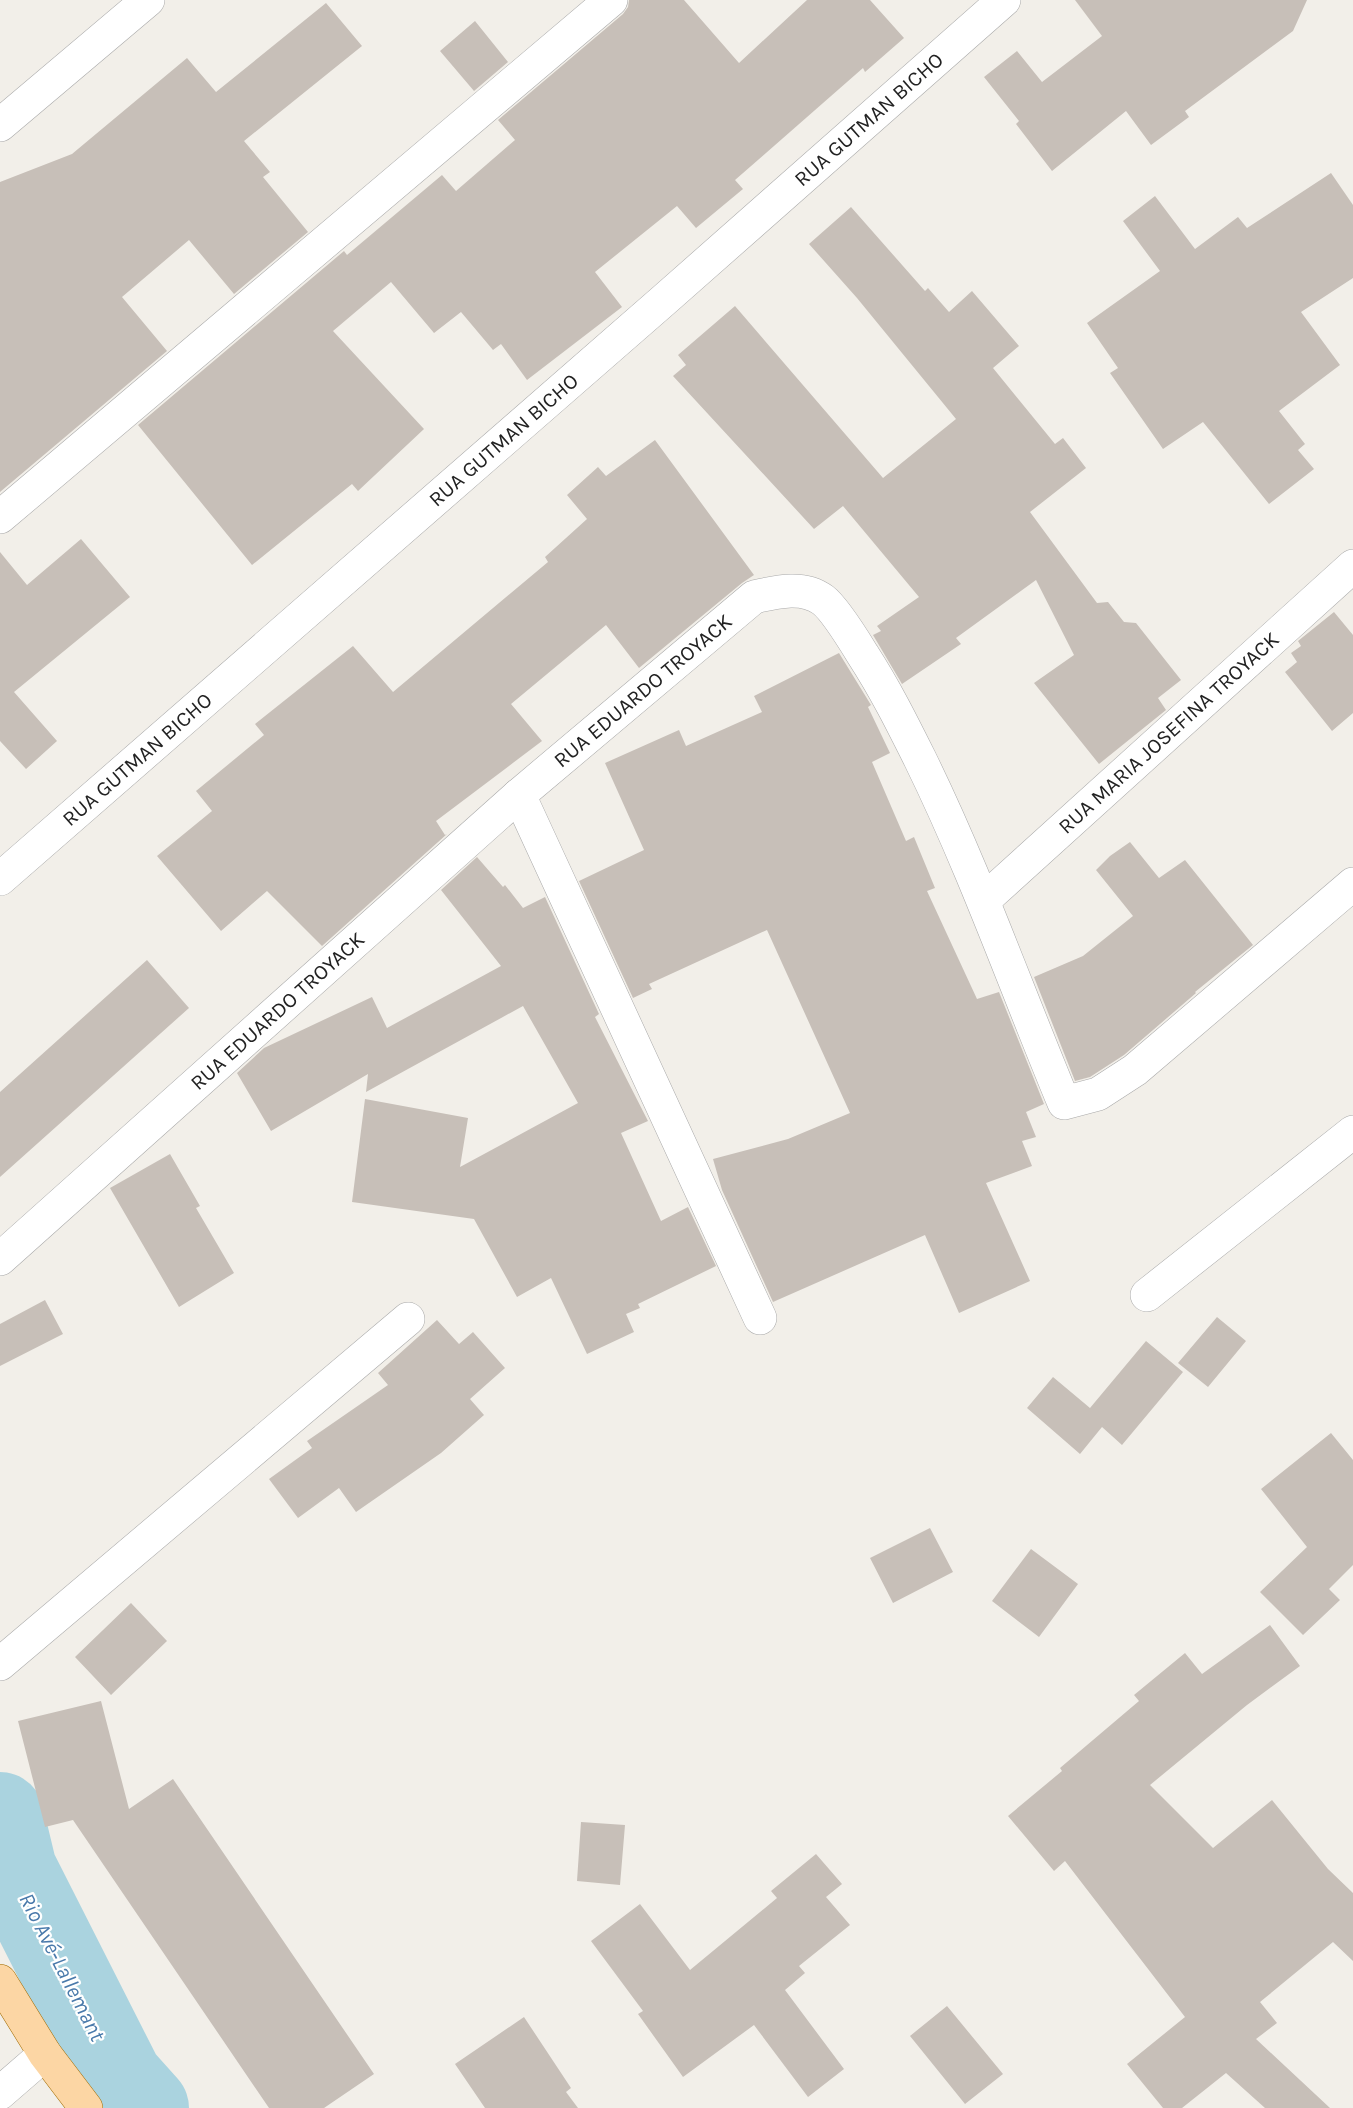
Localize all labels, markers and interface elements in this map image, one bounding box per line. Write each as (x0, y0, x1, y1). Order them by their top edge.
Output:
street label: RUA GUTMAN BICHO (789, 47, 948, 191)
street label: RUA GUTMAN BICHO (424, 368, 583, 511)
street label: RUA EDUARDO TROYACK (549, 609, 737, 772)
street label: RUA MARIA JOSEFINA TROYACK (1054, 627, 1284, 839)
street label: RUA GUTMAN BICHO (58, 688, 217, 831)
street label: RUA EDUARDO TROYACK (186, 927, 369, 1095)
water label: Rio Avé‐Lallemant (14, 1889, 111, 2046)

